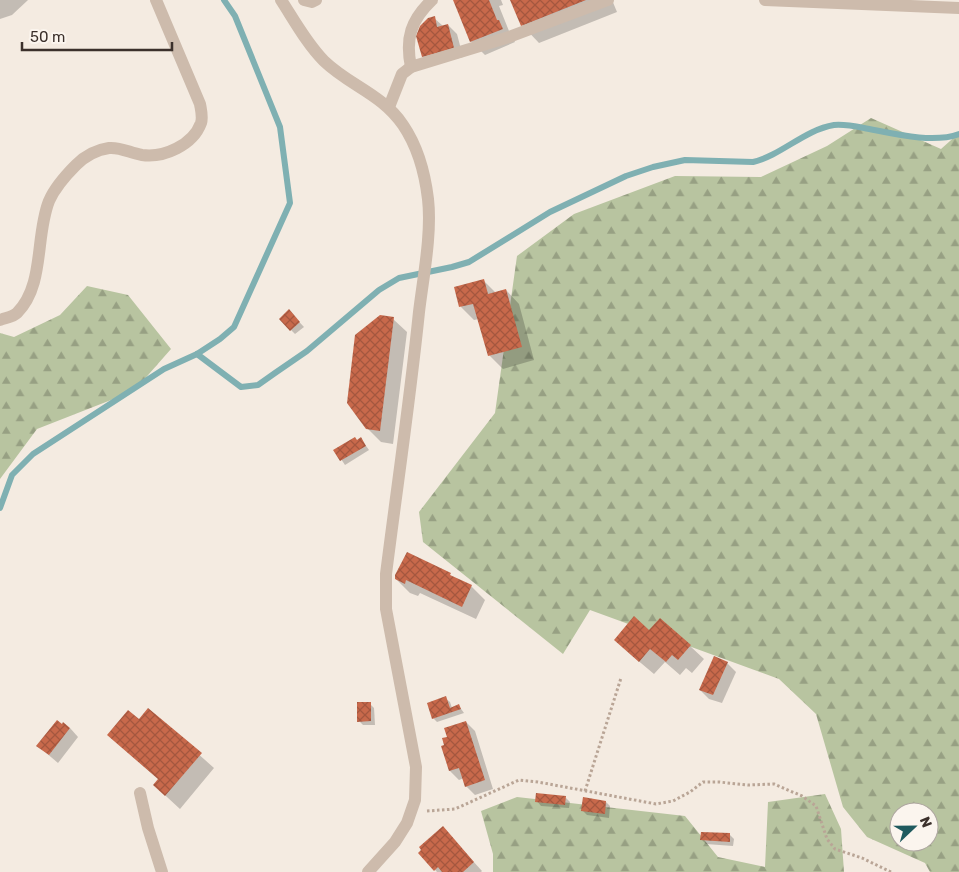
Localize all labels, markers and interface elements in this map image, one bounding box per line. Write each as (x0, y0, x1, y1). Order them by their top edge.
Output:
scale bar (22, 20, 172, 52)
text: 50 m (30, 28, 65, 46)
north arrow (889, 802, 939, 852)
text: N (916, 814, 935, 830)

